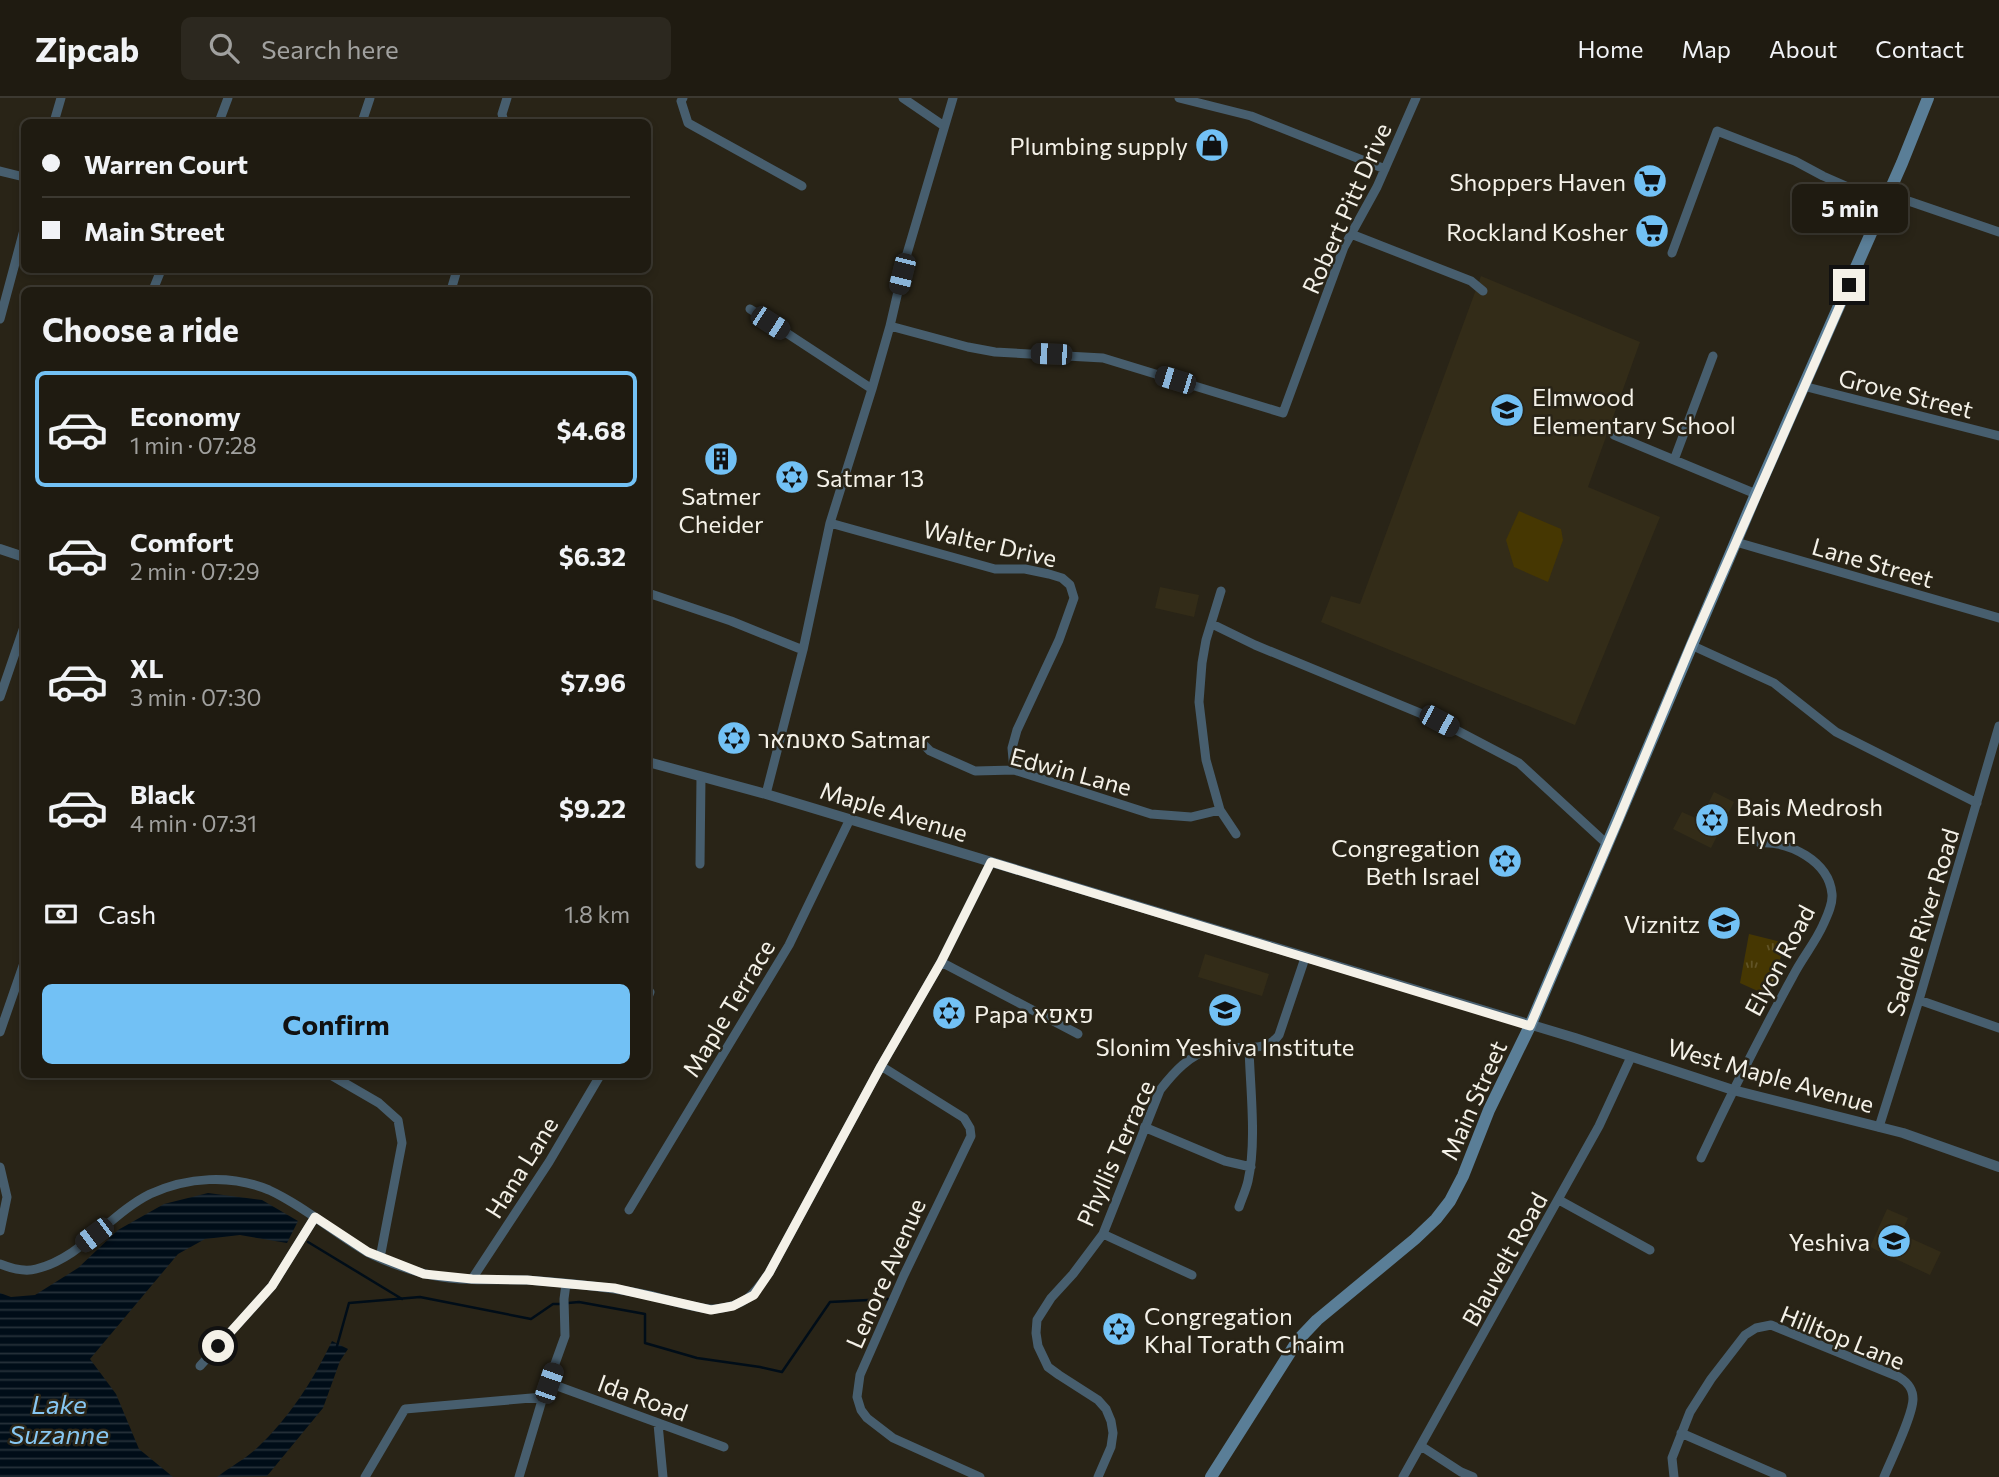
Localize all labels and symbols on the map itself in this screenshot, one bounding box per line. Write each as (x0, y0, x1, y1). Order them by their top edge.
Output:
street label: Robert Pitt Drive (1295, 118, 1397, 298)
shop icon: Plumbing supply (1193, 126, 1231, 164)
place label: Plumbing supply (1010, 131, 1188, 160)
supermarket icon: Shoppers Haven (1631, 162, 1669, 200)
place label: Shoppers Haven (1450, 167, 1626, 196)
callout: 5 min (1791, 184, 1907, 232)
supermarket icon: Rockland Kosher (1633, 212, 1671, 250)
place label: Rockland Kosher (1446, 217, 1628, 246)
car (887, 251, 918, 297)
route end (1833, 269, 1865, 301)
car (747, 303, 794, 343)
car (1030, 343, 1073, 365)
street label: Grove Street (1836, 362, 1976, 424)
car (1152, 364, 1199, 396)
place label: Elmwood Elementary School (1532, 382, 1736, 439)
school or university icon: Elmwood Elementary School (1488, 391, 1526, 429)
building icon: Satmer Cheider (702, 440, 740, 478)
synagogue icon: Satmar 13 (773, 458, 811, 496)
place label: Satmar 13 (816, 463, 924, 492)
place label: Satmer Cheider (678, 481, 764, 538)
street label: Walter Drive (920, 514, 1060, 572)
street label: Lane Street (1809, 531, 1937, 593)
car (1416, 702, 1463, 740)
synagogue icon: סאטמאר Satmar (715, 719, 753, 757)
place label: סאטמאר Satmar (758, 724, 930, 753)
street label: Edwin Lane (1007, 741, 1135, 801)
street label: Maple Avenue (817, 775, 971, 847)
place label: Bais Medrosh Elyon (1736, 792, 1883, 849)
synagogue icon: Bais Medrosh Elyon (1693, 801, 1731, 839)
street label: Saddle River Road (1880, 825, 1964, 1019)
place label: Congregation Beth Israel (1331, 833, 1480, 890)
synagogue icon: Congregation Beth Israel (1486, 842, 1524, 880)
street label: Elyon Road (1738, 900, 1820, 1020)
school or university icon: Viznitz (1705, 904, 1743, 942)
place label: Viznitz (1624, 909, 1700, 938)
street label: Maple Terrace (676, 934, 780, 1082)
school or university icon: Slonim Yeshiva Institute (1206, 991, 1244, 1029)
synagogue icon: Papa פאפא (930, 994, 968, 1032)
place label: Papa פאפא (974, 999, 1094, 1028)
place label: Slonim Yeshiva Institute (1095, 1032, 1355, 1061)
street label: West Maple Avenue (1664, 1032, 1878, 1118)
street label: Main Street (1434, 1036, 1512, 1164)
street label: Phyllis Terrace (1070, 1075, 1160, 1231)
street label: Hana Lane (478, 1111, 564, 1223)
street label: Blauvelt Road (1455, 1187, 1553, 1331)
street label: Lenore Avenue (839, 1194, 931, 1352)
car (71, 1214, 118, 1256)
school or university icon: Yeshiva (1875, 1222, 1913, 1260)
place label: Yeshiva (1788, 1227, 1870, 1256)
street label: Hilltop Lane (1776, 1299, 1910, 1375)
place label: Congregation Khal Torath Chaim (1144, 1301, 1345, 1358)
synagogue icon: Congregation Khal Torath Chaim (1100, 1310, 1138, 1348)
route start (202, 1330, 234, 1362)
car (533, 1360, 566, 1406)
street label: Ida Road (594, 1367, 692, 1427)
water label: Lake Suzanne (9, 1388, 109, 1449)

